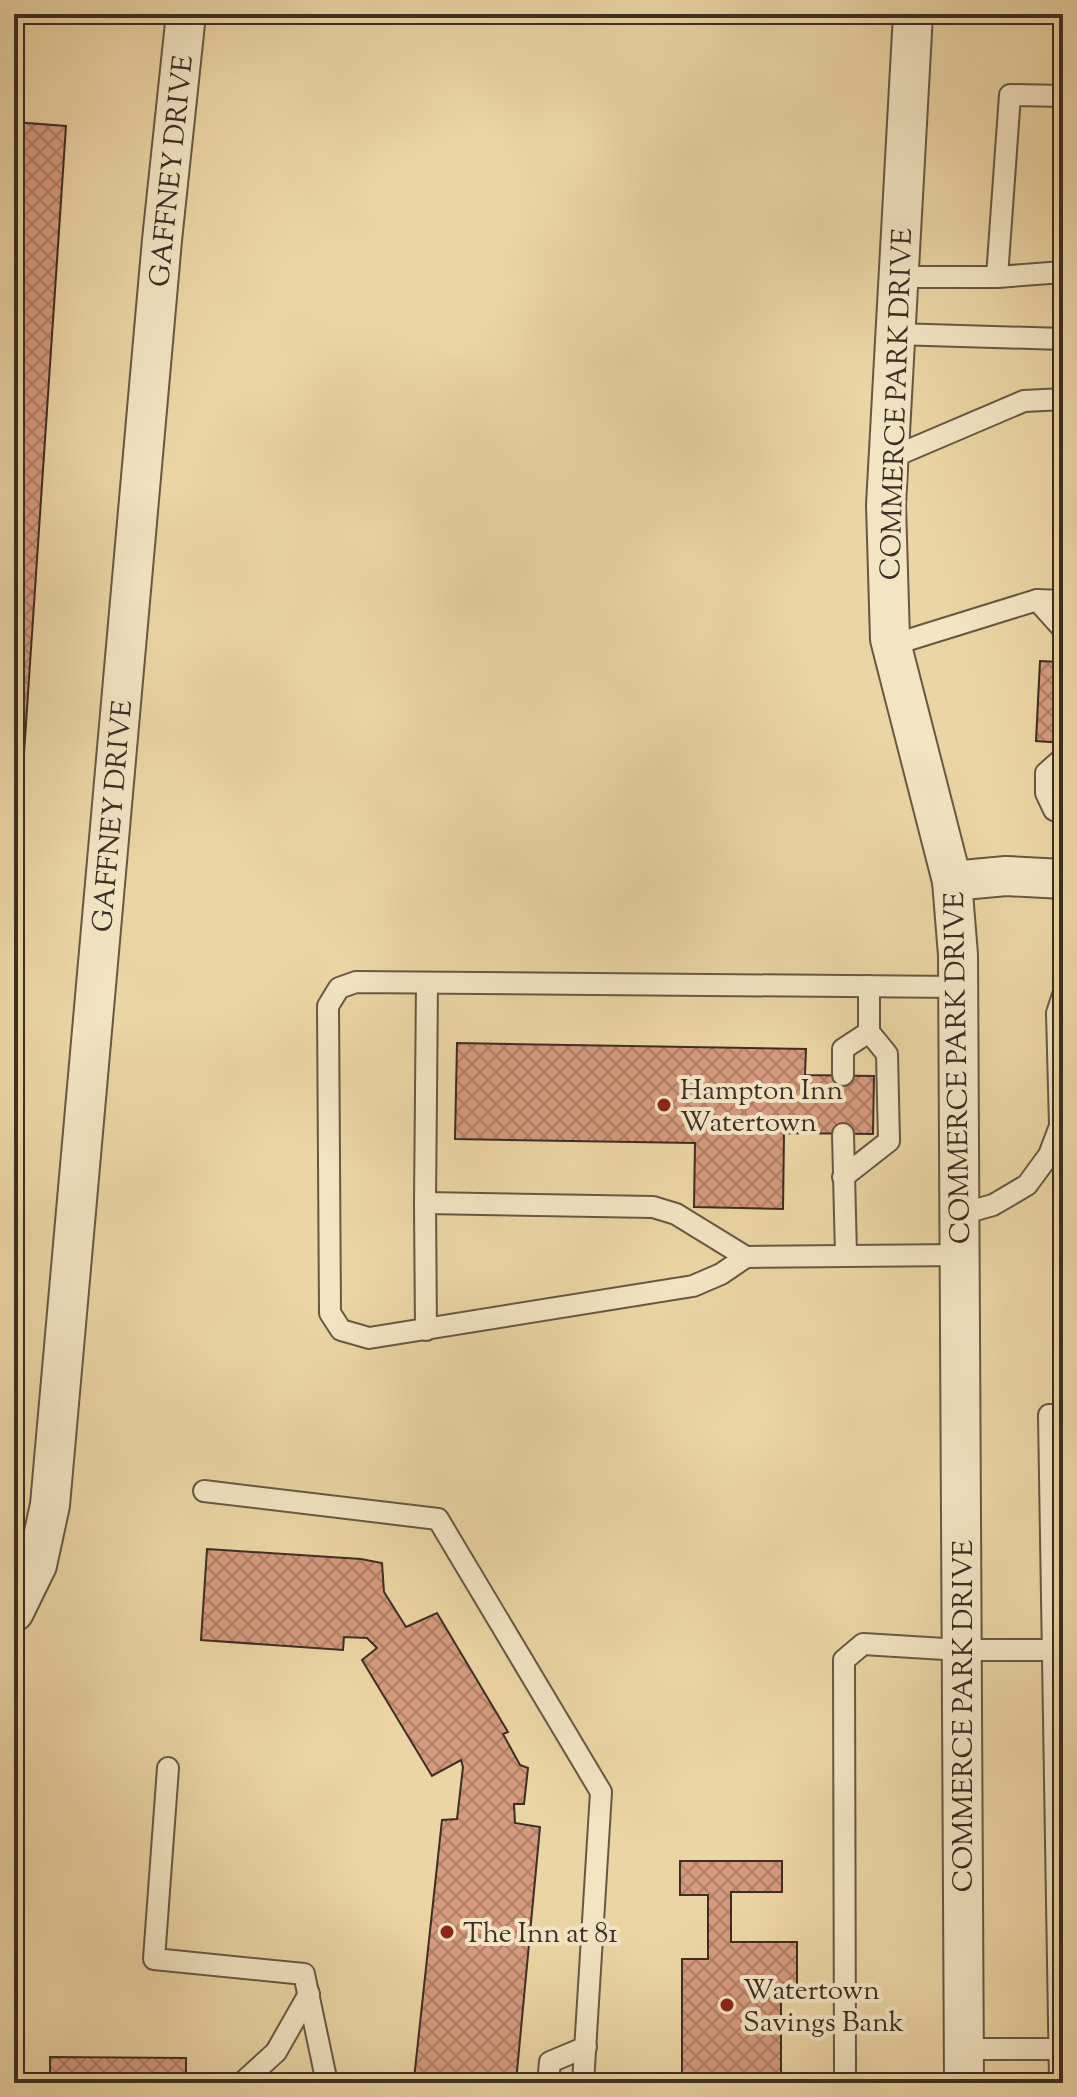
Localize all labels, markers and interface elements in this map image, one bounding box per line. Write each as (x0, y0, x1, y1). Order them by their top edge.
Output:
street label: GAFFNEY DRIVE (141, 53, 205, 289)
street label: COMMERCE PARK DRIVE (872, 227, 924, 581)
street label: GAFFNEY DRIVE (84, 698, 144, 934)
street label: COMMERCE PARK DRIVE (936, 891, 982, 1245)
place label: Hampton Inn Watertown (680, 1072, 843, 1144)
marker: Hampton Inn Watertown (655, 1096, 673, 1114)
street label: COMMERCE PARK DRIVE (945, 1540, 985, 1892)
place label: The Inn at 81 (463, 1915, 618, 1955)
marker: The Inn at 81 (438, 1923, 456, 1941)
place label: Watertown Savings Bank (743, 1972, 904, 2044)
marker: Watertown Savings Bank (718, 1996, 736, 2014)

